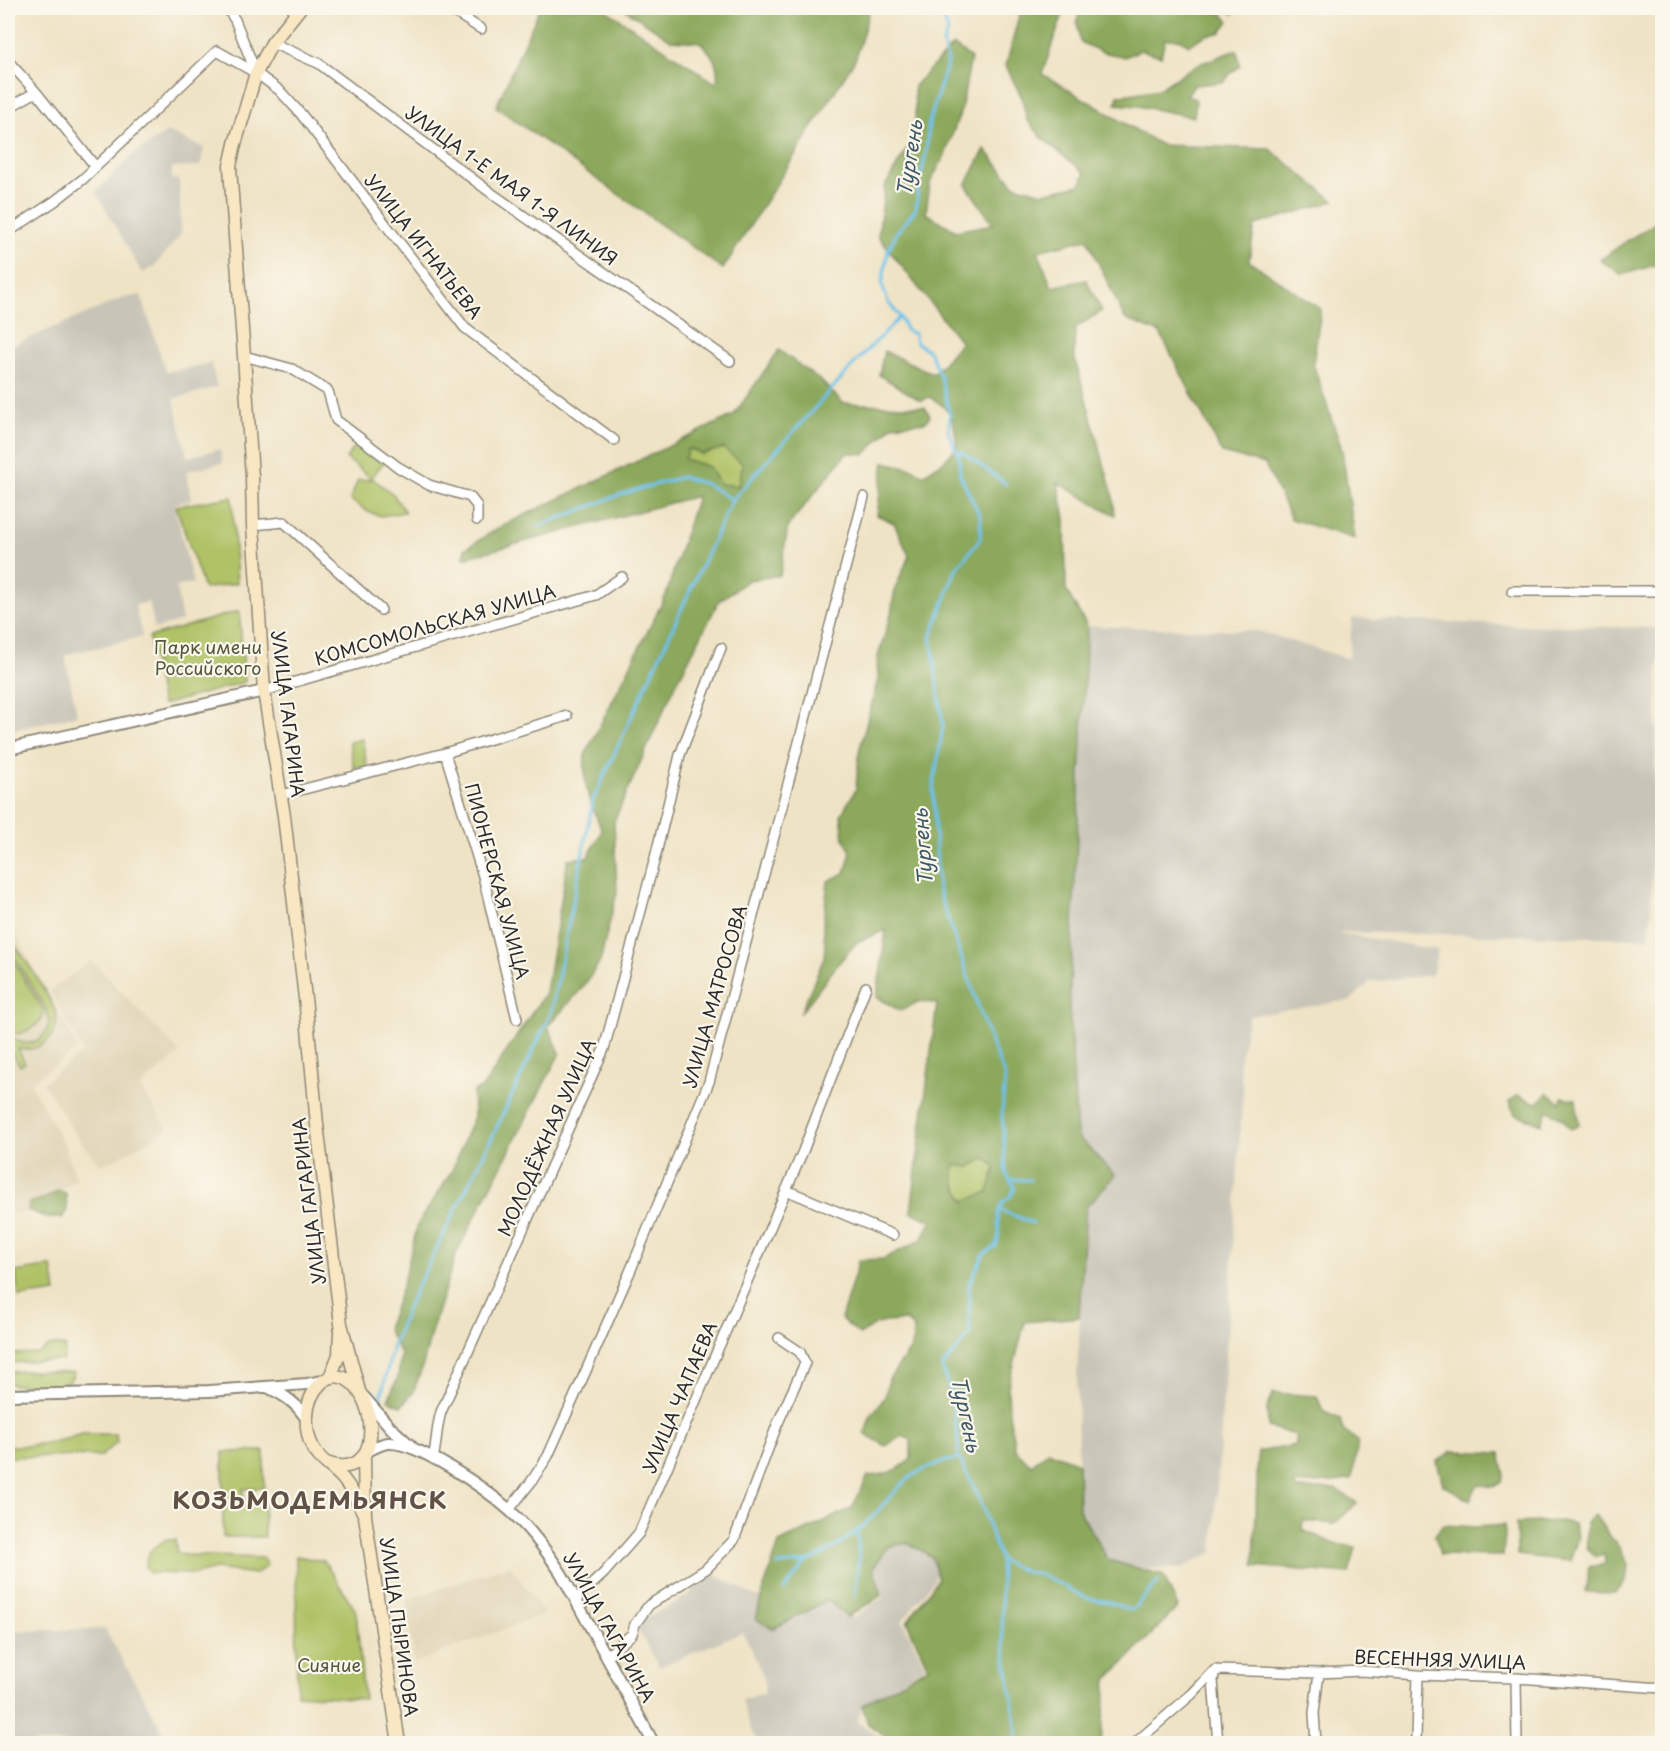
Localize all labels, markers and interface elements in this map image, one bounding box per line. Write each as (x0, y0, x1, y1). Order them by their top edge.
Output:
street label: УЛИЦА 1-Е МАЯ 1-Я ЛИНИЯ (400, 99, 624, 271)
water label: Тургень (888, 117, 930, 198)
street label: УЛИЦА ИГНАТЬЕВА (359, 168, 489, 324)
street label: КОМСОМОЛЬСКАЯ УЛИЦА (311, 577, 559, 671)
street label: УЛИЦА ГАГАРИНА (265, 629, 313, 799)
park label: Парк имени Российского (154, 633, 262, 681)
street label: ПИОНЕРСКАЯ УЛИЦА (459, 780, 537, 982)
water label: Тургень (904, 807, 940, 886)
street label: УЛИЦА МАТРОСОВА (675, 901, 753, 1091)
street label: МОЛОДЁЖНАЯ УЛИЦА (490, 1034, 602, 1240)
street label: УЛИЦА ГАГАРИНА (284, 1116, 332, 1286)
street label: УЛИЦА ЧАПАЕВА (635, 1317, 723, 1477)
water label: Тургень (944, 1373, 990, 1455)
district label: КОЗЬМОДЕМЬЯНСК (172, 1481, 448, 1517)
street label: УЛИЦА ПЫРИНОВА (374, 1536, 426, 1718)
street label: УЛИЦА ГАГАРИНА (557, 1547, 663, 1707)
street label: ВЕСЕННЯЯ УЛИЦА (1354, 1643, 1527, 1676)
park label: Сияние (297, 1651, 361, 1678)

